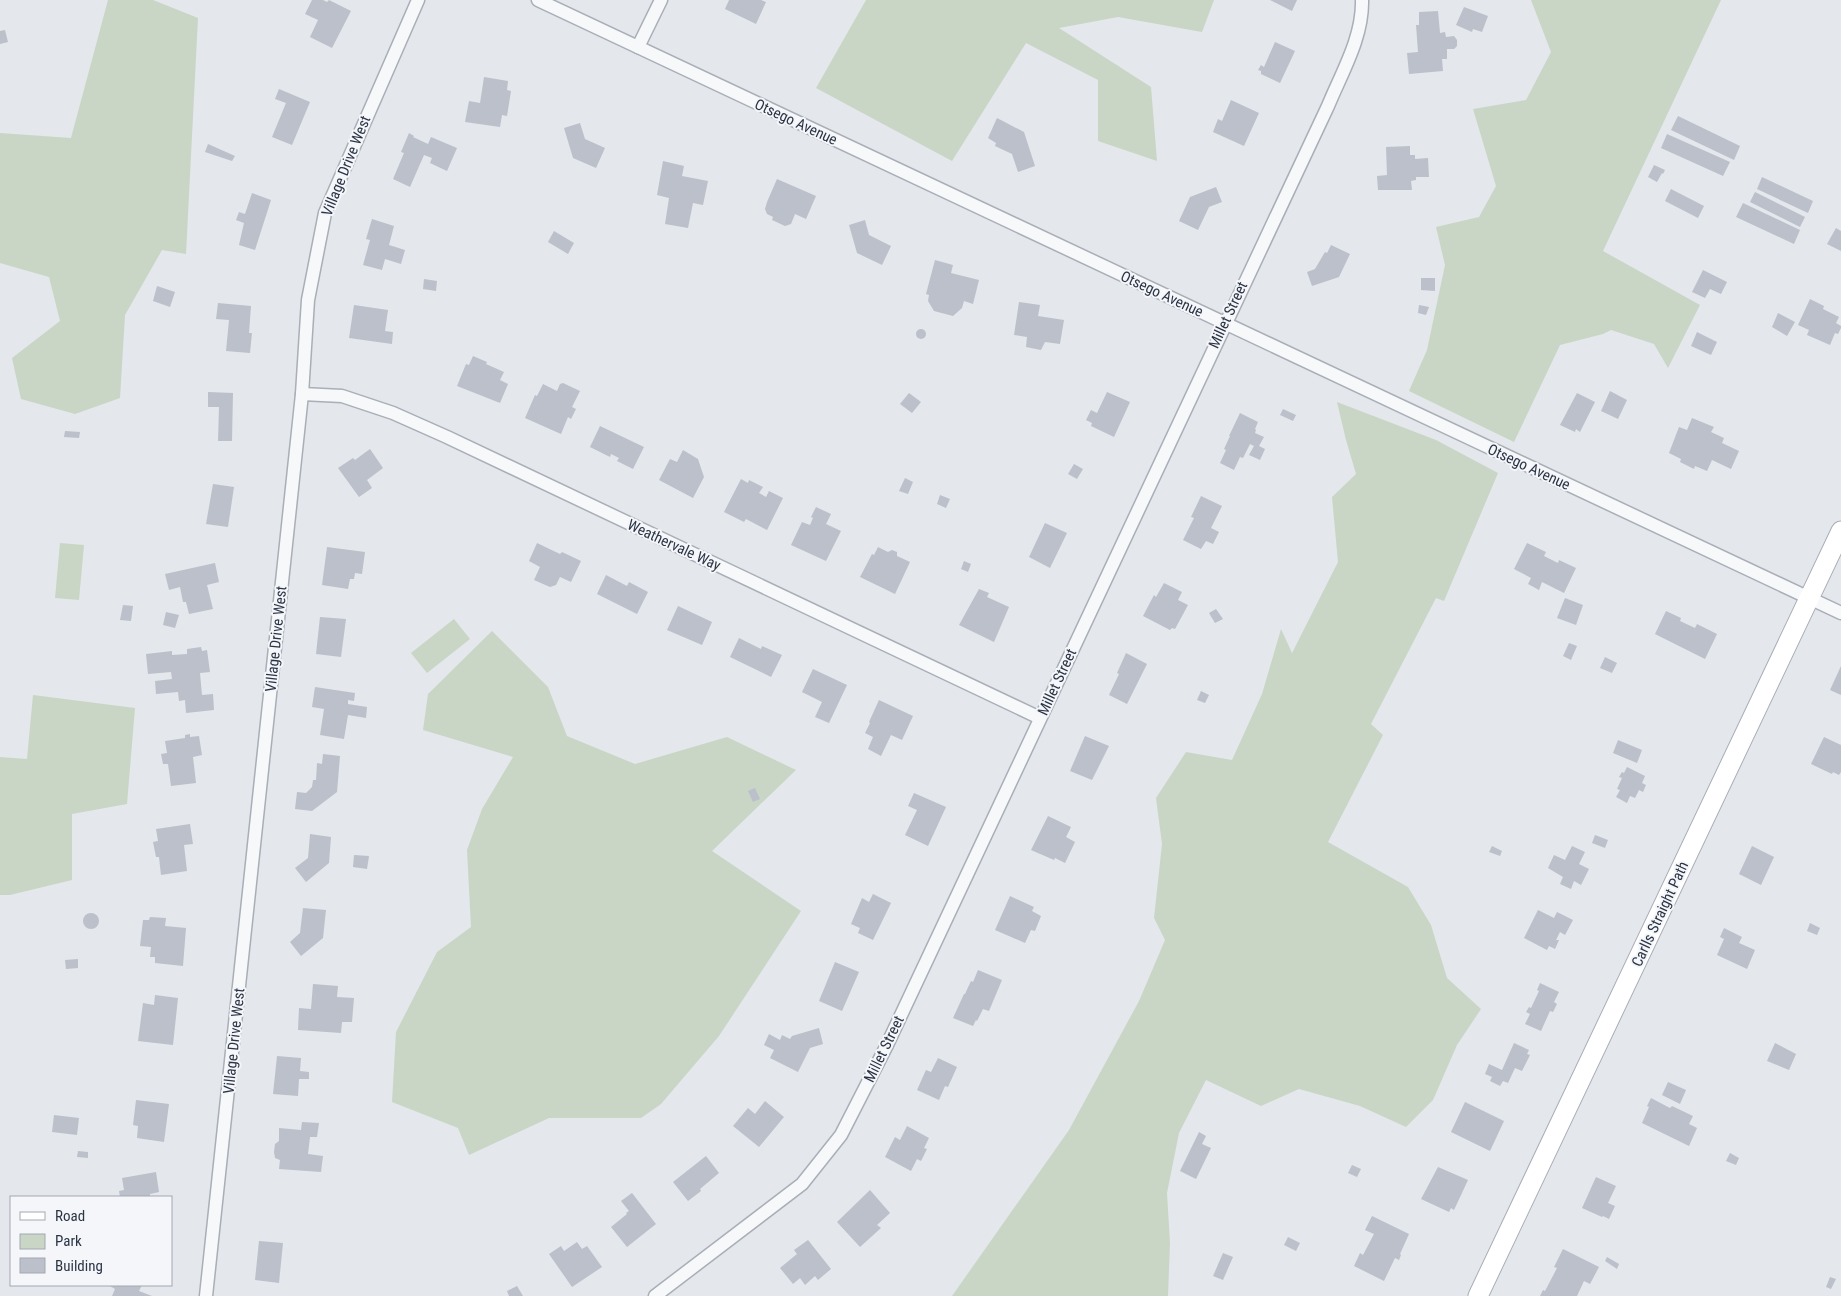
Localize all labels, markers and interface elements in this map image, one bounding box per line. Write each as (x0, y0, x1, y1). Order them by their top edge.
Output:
street label: Otsego Avenue (752, 95, 840, 149)
street label: Village Drive West (318, 113, 374, 219)
street label: Otsego Avenue (1118, 267, 1206, 321)
street label: Millet Street (1205, 279, 1251, 351)
street label: Otsego Avenue (1485, 440, 1573, 494)
street label: Weathervale Way (625, 516, 723, 574)
street label: Village Drive West (261, 585, 291, 693)
street label: Millet Street (1034, 646, 1080, 718)
street label: Carlls Straight Path (1628, 858, 1692, 970)
street label: Village Drive West (219, 987, 249, 1095)
street label: Millet Street (860, 1013, 908, 1085)
legend (10, 1196, 172, 1286)
text: Road (55, 1207, 85, 1225)
text: Park (55, 1232, 82, 1250)
text: Building (55, 1257, 103, 1275)

